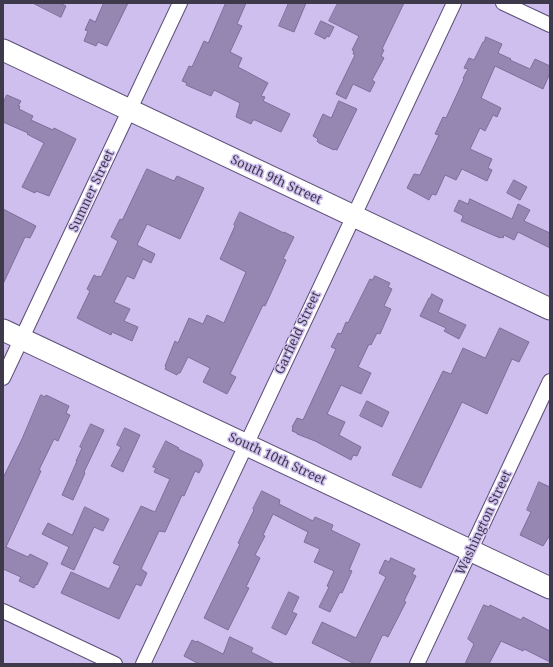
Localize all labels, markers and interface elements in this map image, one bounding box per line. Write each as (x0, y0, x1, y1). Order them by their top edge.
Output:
street label: Sumner Street (66, 148, 118, 234)
street label: South 9th Street (228, 152, 324, 208)
street label: Garfield Street (272, 289, 324, 377)
street label: South 10th Street (226, 430, 328, 488)
street label: Washington Street (453, 468, 515, 578)

